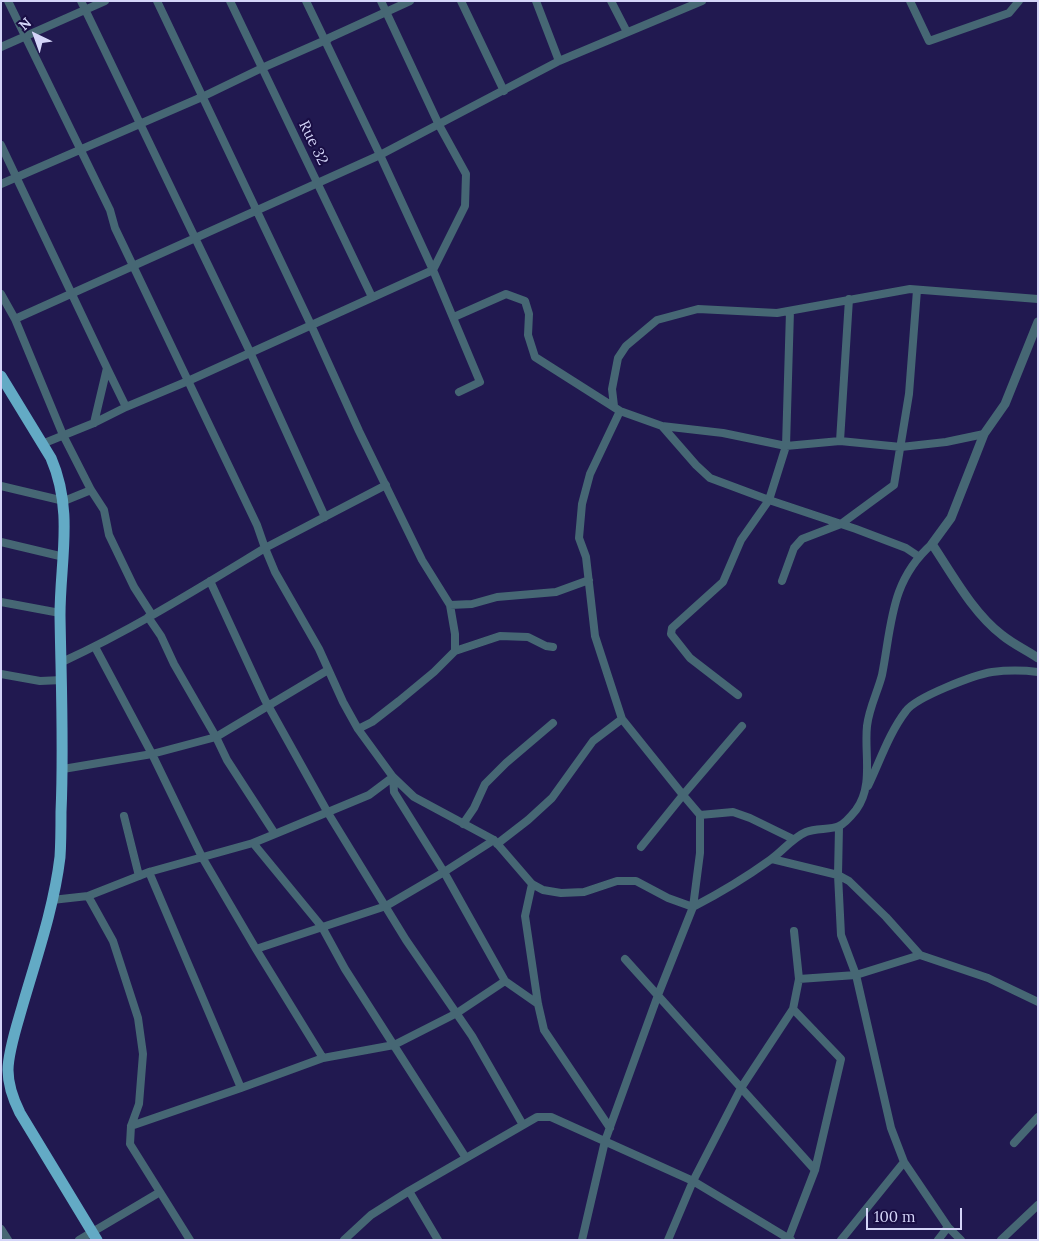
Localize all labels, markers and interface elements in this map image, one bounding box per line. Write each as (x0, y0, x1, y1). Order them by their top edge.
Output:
north arrow (10, 10, 60, 60)
text: N (15, 14, 35, 34)
street label: Rue 32 (295, 118, 331, 168)
scale bar (869, 1198, 965, 1230)
text: 100 m (874, 1207, 915, 1226)

